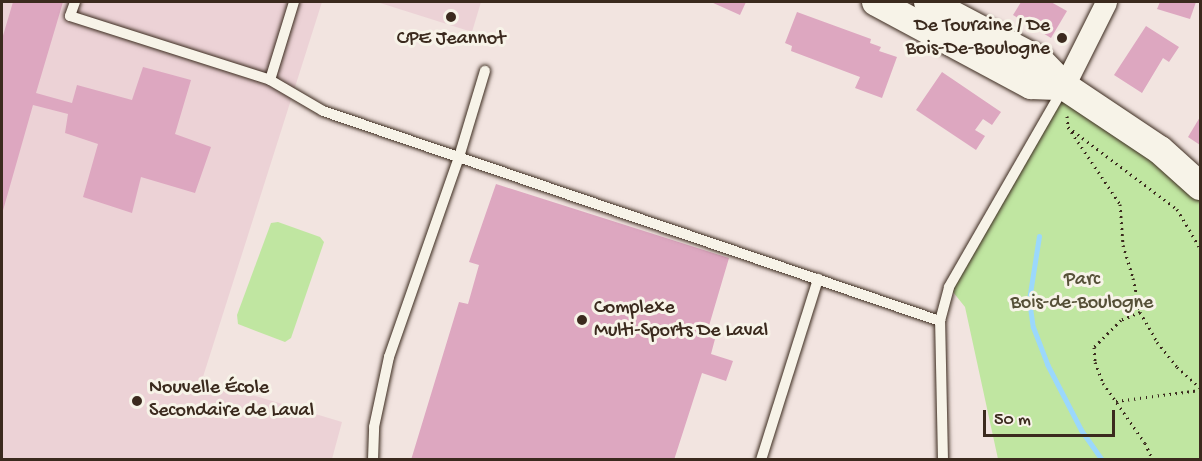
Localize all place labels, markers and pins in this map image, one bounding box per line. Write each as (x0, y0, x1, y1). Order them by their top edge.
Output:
marker: CPE Jeannot (444, 10, 458, 24)
place label: De Touraine / De Bois-De-Boulogne (906, 14, 1050, 61)
place label: CPE Jeannot (397, 27, 505, 51)
marker: De Touraine / De Bois-De-Boulogne (1055, 31, 1069, 45)
place label: Complexe Multi-Sports De Laval (594, 296, 768, 343)
marker: Complexe Multi-Sports De Laval (575, 313, 589, 327)
place label: Nouvelle École Secondaire de Laval (149, 377, 314, 424)
marker: Nouvelle École Secondaire de Laval (130, 394, 144, 408)

